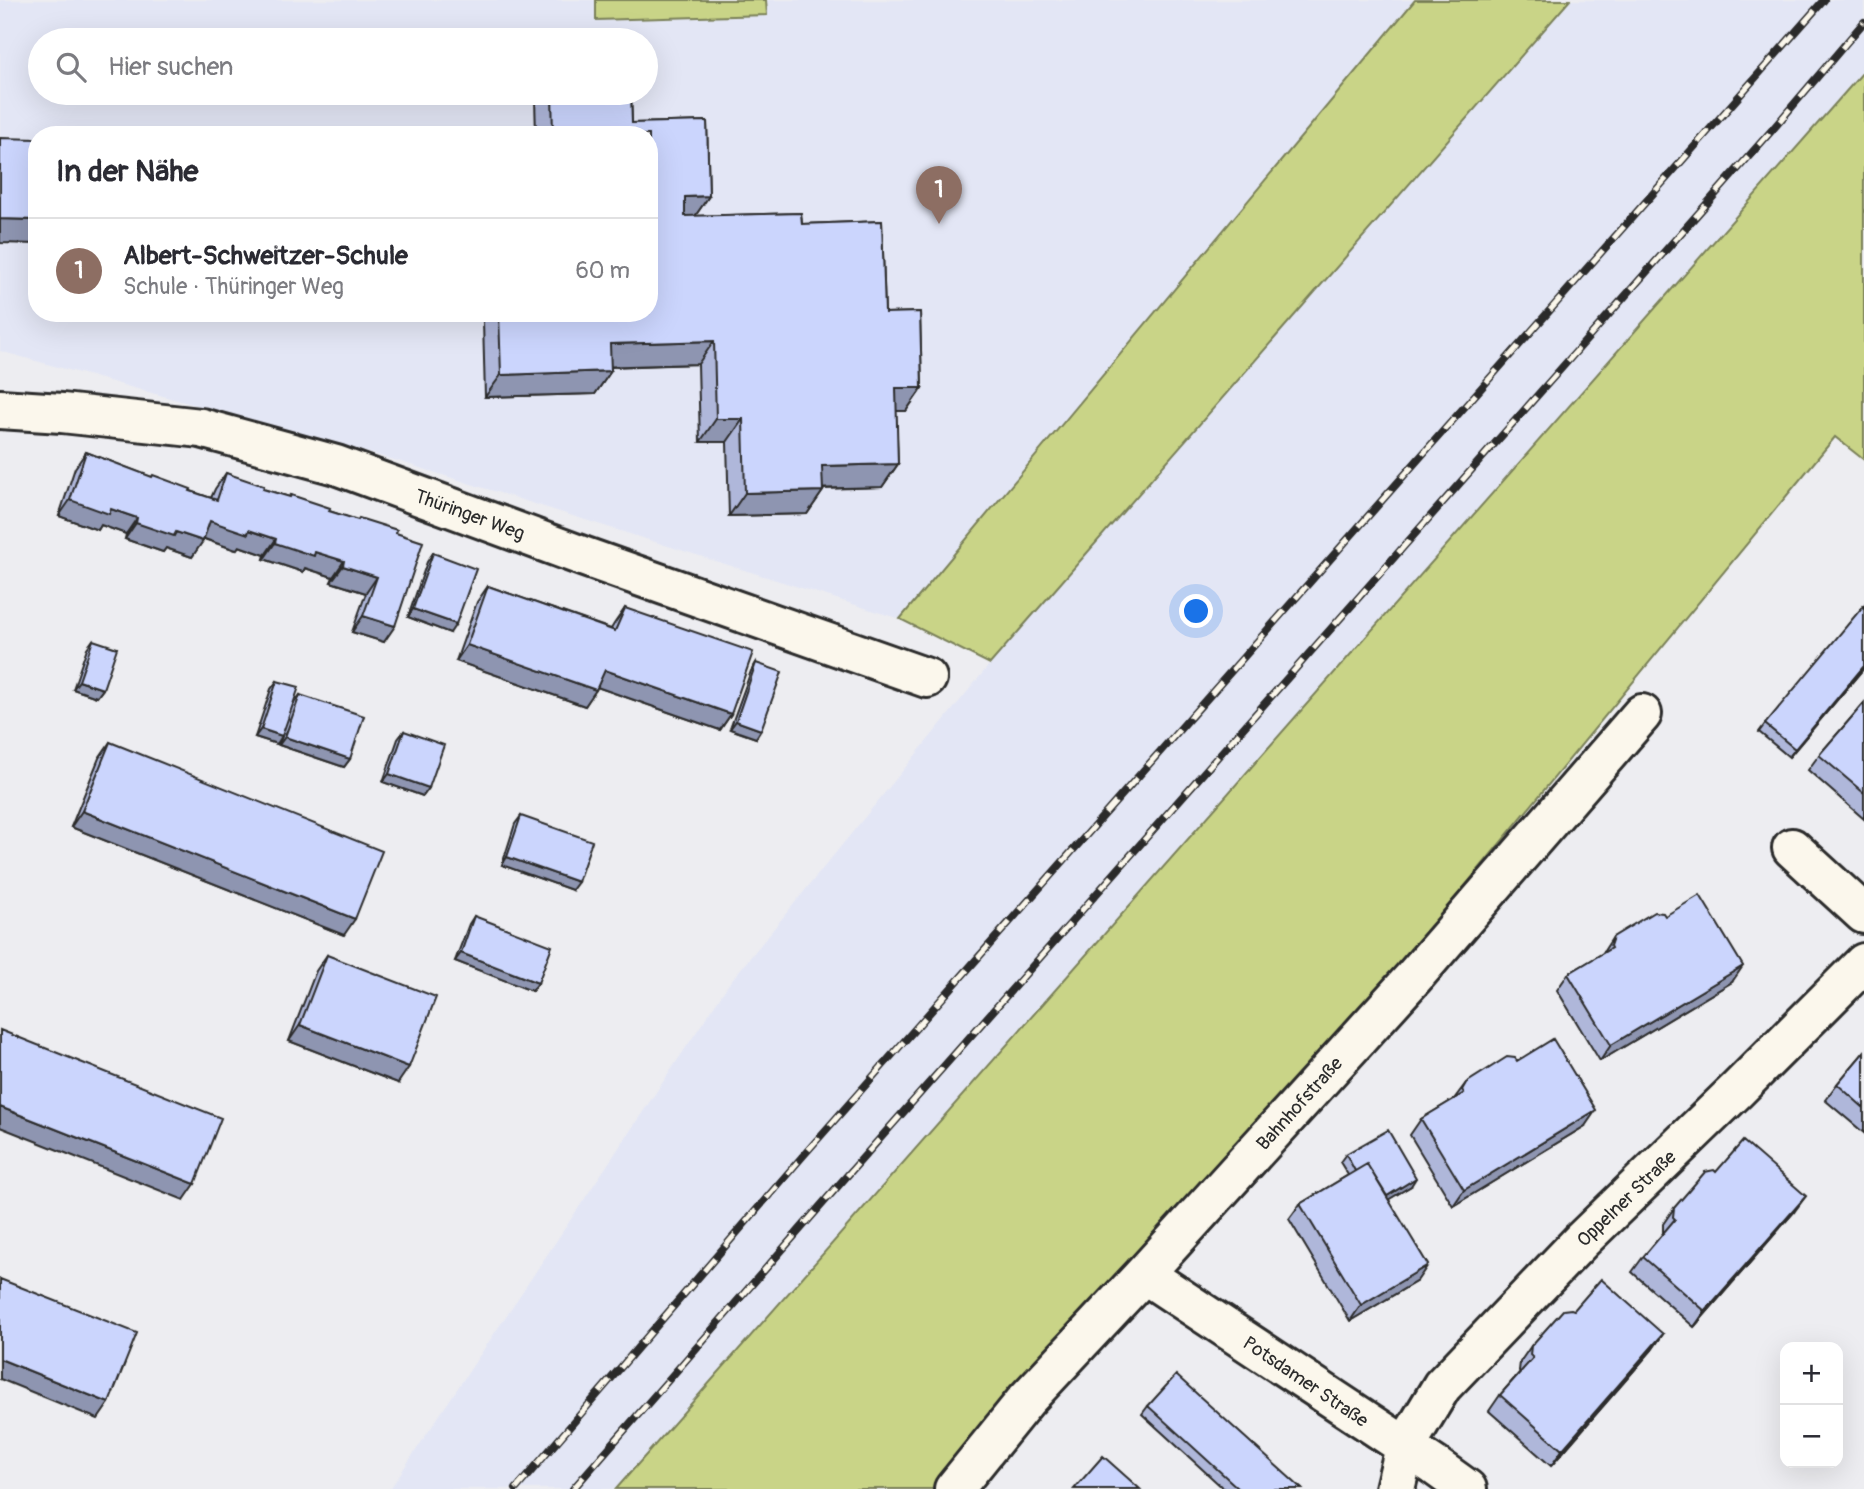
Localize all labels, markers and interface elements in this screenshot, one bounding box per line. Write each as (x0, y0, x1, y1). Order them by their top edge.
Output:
search box (28, 28, 658, 105)
icon: search (52, 48, 90, 86)
text: Hier suchen (108, 51, 233, 83)
text: In der Nähe (56, 153, 198, 190)
pin: 1 (916, 166, 962, 224)
text: Albert-Schweitzer-Schule (123, 240, 408, 272)
text: 1 (75, 256, 84, 285)
text: 60 m (575, 256, 630, 285)
text: Schule · Thüringer Weg (123, 272, 344, 301)
street label: Thüringer Weg (412, 484, 528, 546)
your location (1179, 594, 1213, 628)
street label: Bahnhofstraße (1251, 1051, 1348, 1155)
street label: Oppelner Straße (1572, 1145, 1682, 1252)
street label: Potsdamer Straße (1238, 1331, 1373, 1433)
map controls (1780, 1342, 1843, 1468)
button: + (1780, 1342, 1843, 1405)
button: − (1780, 1405, 1843, 1468)

